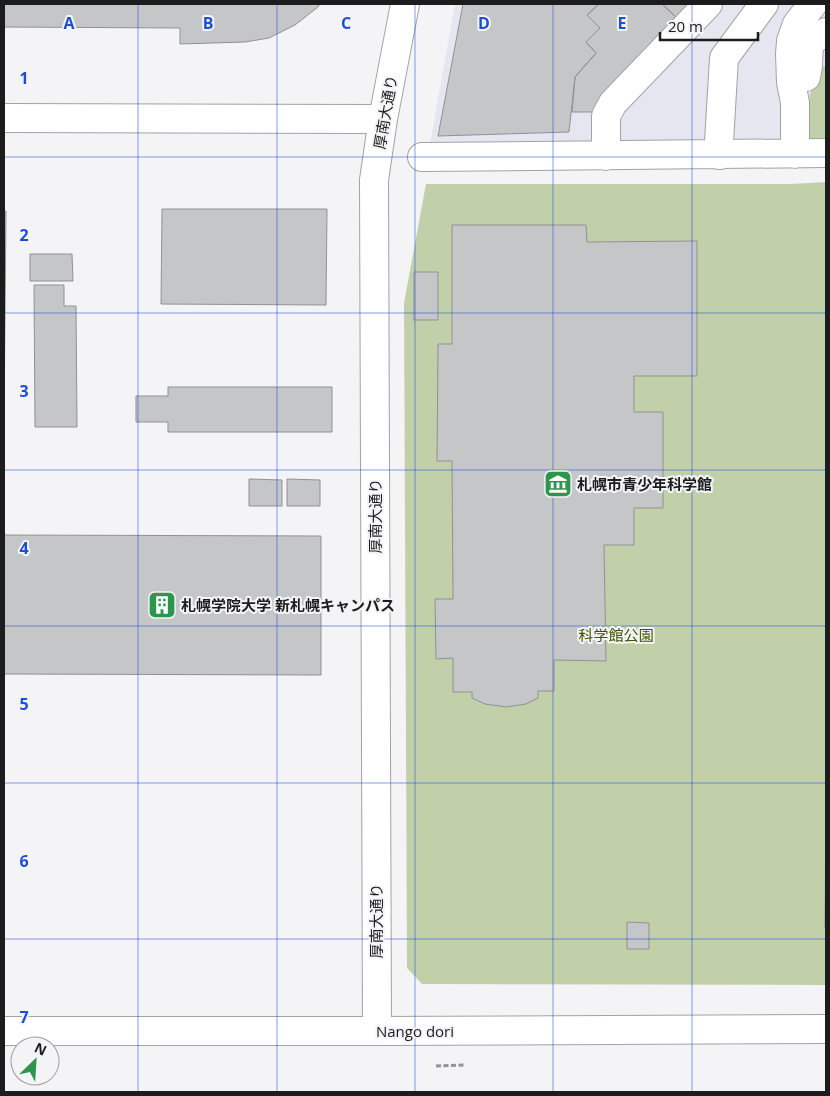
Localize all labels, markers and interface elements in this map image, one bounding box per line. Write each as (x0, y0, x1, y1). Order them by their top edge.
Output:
scale bar (660, 10, 758, 42)
text: A (63, 12, 75, 34)
text: B (203, 12, 213, 34)
text: C (341, 12, 351, 34)
text: D (478, 12, 490, 34)
text: E (618, 12, 627, 34)
text: 20 m (668, 16, 703, 36)
text: 1 (19, 67, 29, 89)
street label: 厚南大通り (369, 73, 401, 151)
text: 2 (19, 224, 29, 246)
text: 3 (19, 380, 29, 402)
museum icon: 札幌市青少年科学館 (543, 469, 573, 499)
place label: 札幌市青少年科学館 (577, 474, 712, 494)
street label: 厚南大通り (365, 478, 385, 554)
text: 4 (19, 537, 29, 559)
building icon: 札幌学院大学 新札幌キャンパス (147, 590, 177, 620)
place label: 札幌学院大学 新札幌キャンパス (181, 595, 395, 615)
park label: 科学館公園 (578, 625, 654, 645)
text: 5 (19, 693, 29, 715)
text: 6 (19, 850, 29, 872)
street label: 厚南大通り (366, 883, 386, 959)
text: 7 (19, 1006, 29, 1028)
street label: Nango dori (376, 1021, 454, 1041)
north arrow (10, 1036, 60, 1086)
text: N (32, 1038, 50, 1060)

